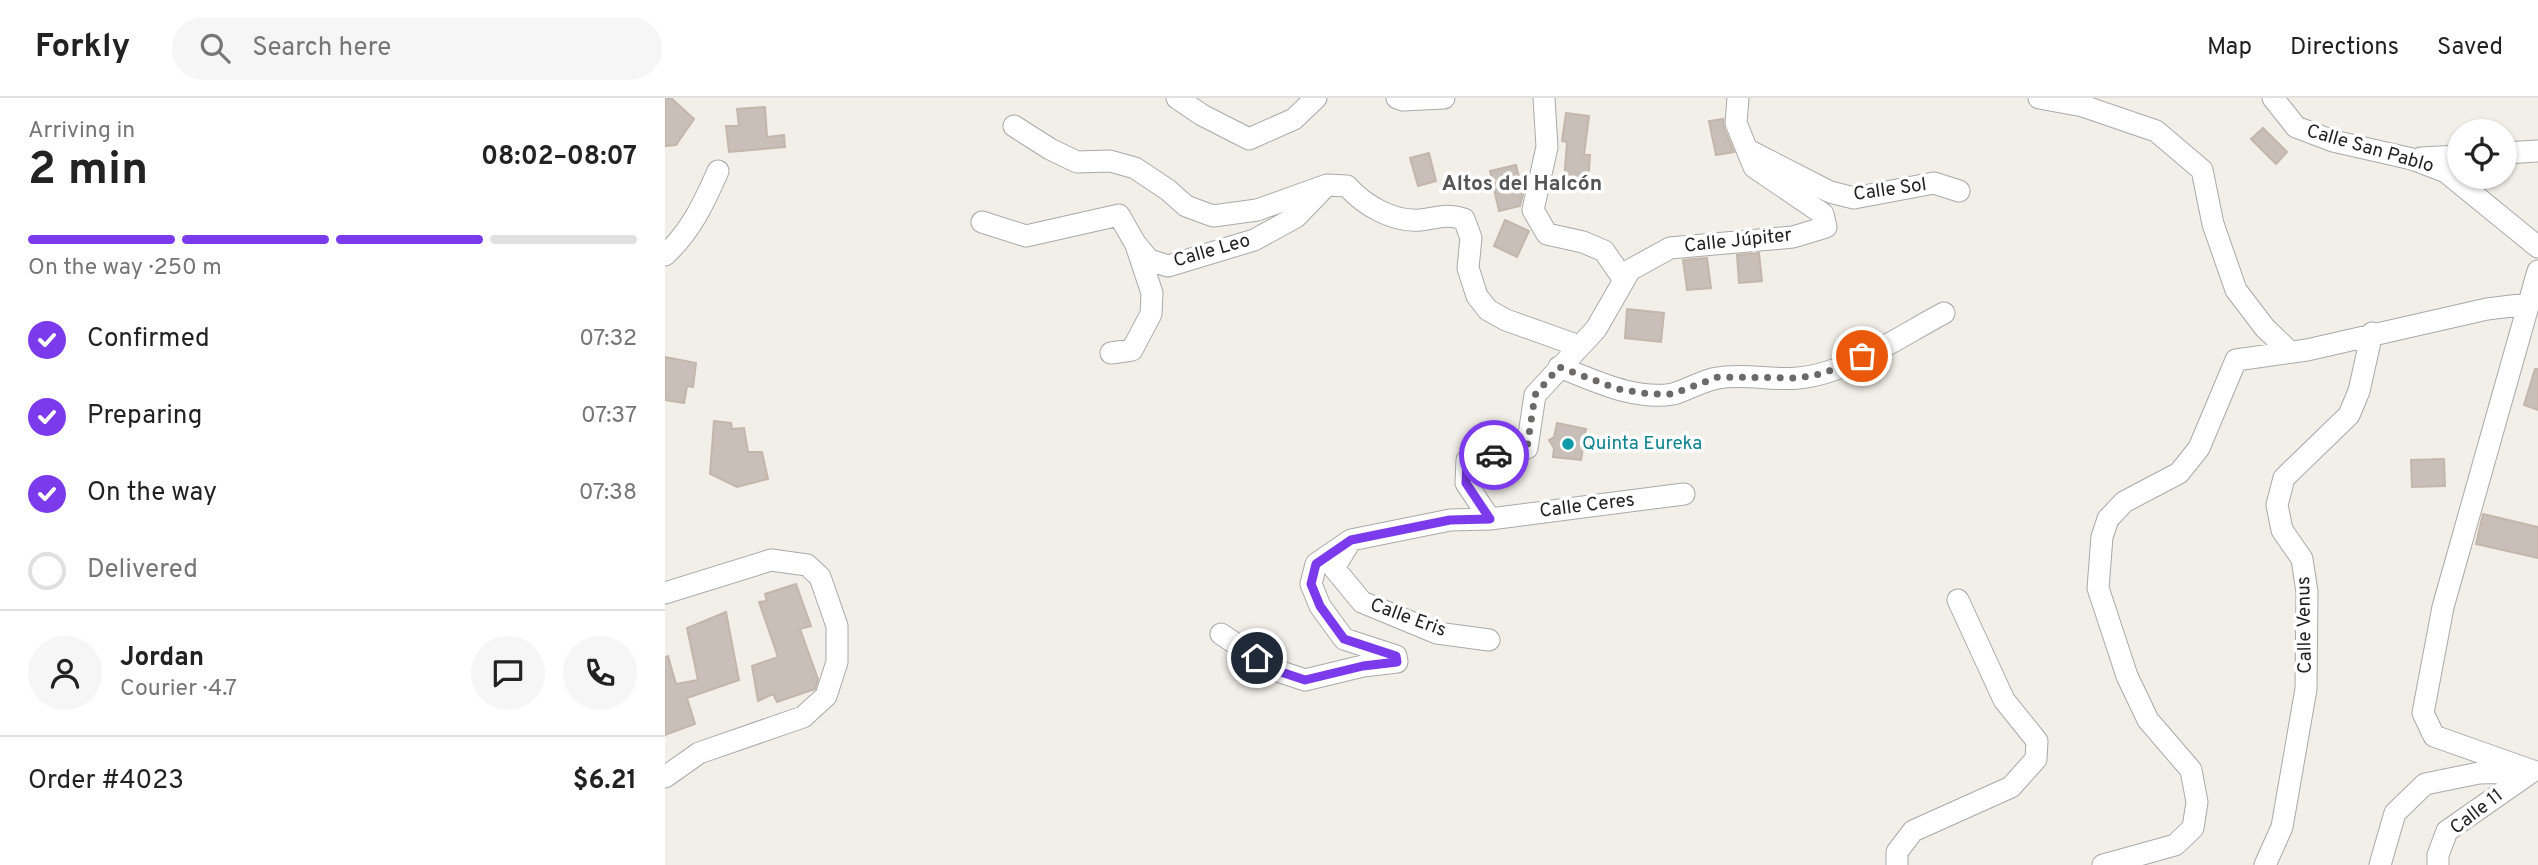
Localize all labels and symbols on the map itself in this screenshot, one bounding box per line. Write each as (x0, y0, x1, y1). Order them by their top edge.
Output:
street label: Calle San Pablo (2303, 119, 2437, 179)
district label: Altos del Halcón (1442, 171, 1602, 198)
street label: Calle Sol (1852, 173, 1928, 207)
street label: Calle Júpiter (1683, 223, 1794, 259)
street label: Calle Leo (1171, 229, 1253, 273)
pin (1832, 326, 1892, 386)
courier (1459, 420, 1529, 490)
place label: Quinta Eureka (1582, 432, 1702, 456)
marker: Quinta Eureka (1560, 436, 1576, 452)
street label: Calle Ceres (1538, 488, 1636, 524)
street label: Calle Venus (2292, 576, 2318, 674)
street label: Calle Eris (1367, 593, 1449, 643)
pin (1227, 628, 1287, 688)
street label: Calle 11 (2446, 784, 2508, 840)

